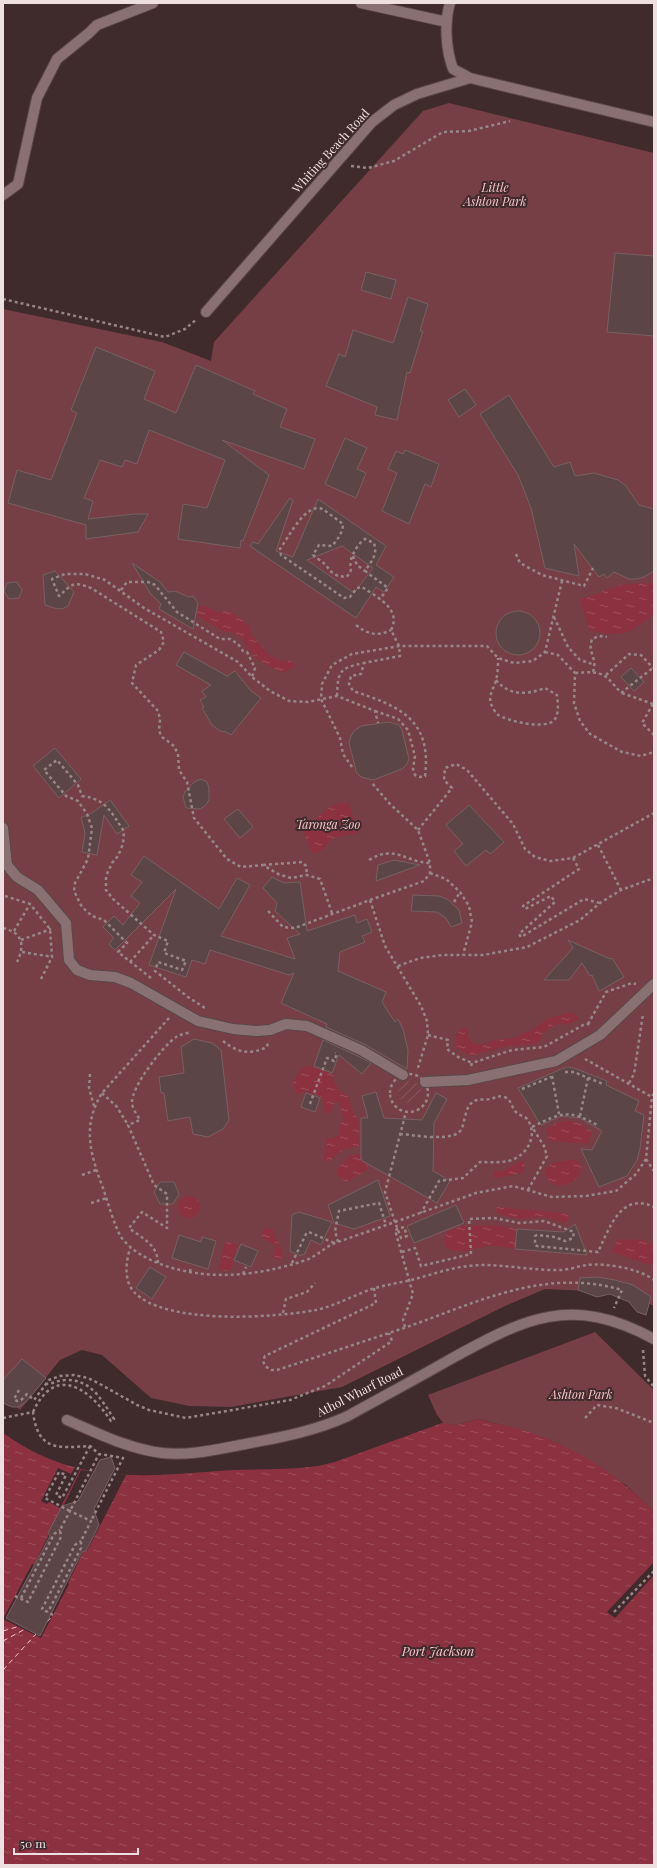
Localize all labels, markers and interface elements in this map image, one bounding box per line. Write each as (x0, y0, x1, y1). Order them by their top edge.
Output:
street label: Whiting Beach Road (287, 105, 372, 197)
park label: Little Ashton Park (462, 179, 526, 209)
park label: Taronga Zoo (296, 816, 360, 832)
street label: Athol Wharf Road (313, 1362, 405, 1420)
park label: Ashton Park (548, 1386, 612, 1402)
water label: Port Jackson (401, 1642, 474, 1659)
scale bar (14, 1830, 138, 1856)
text: 50 m (20, 1835, 46, 1851)

